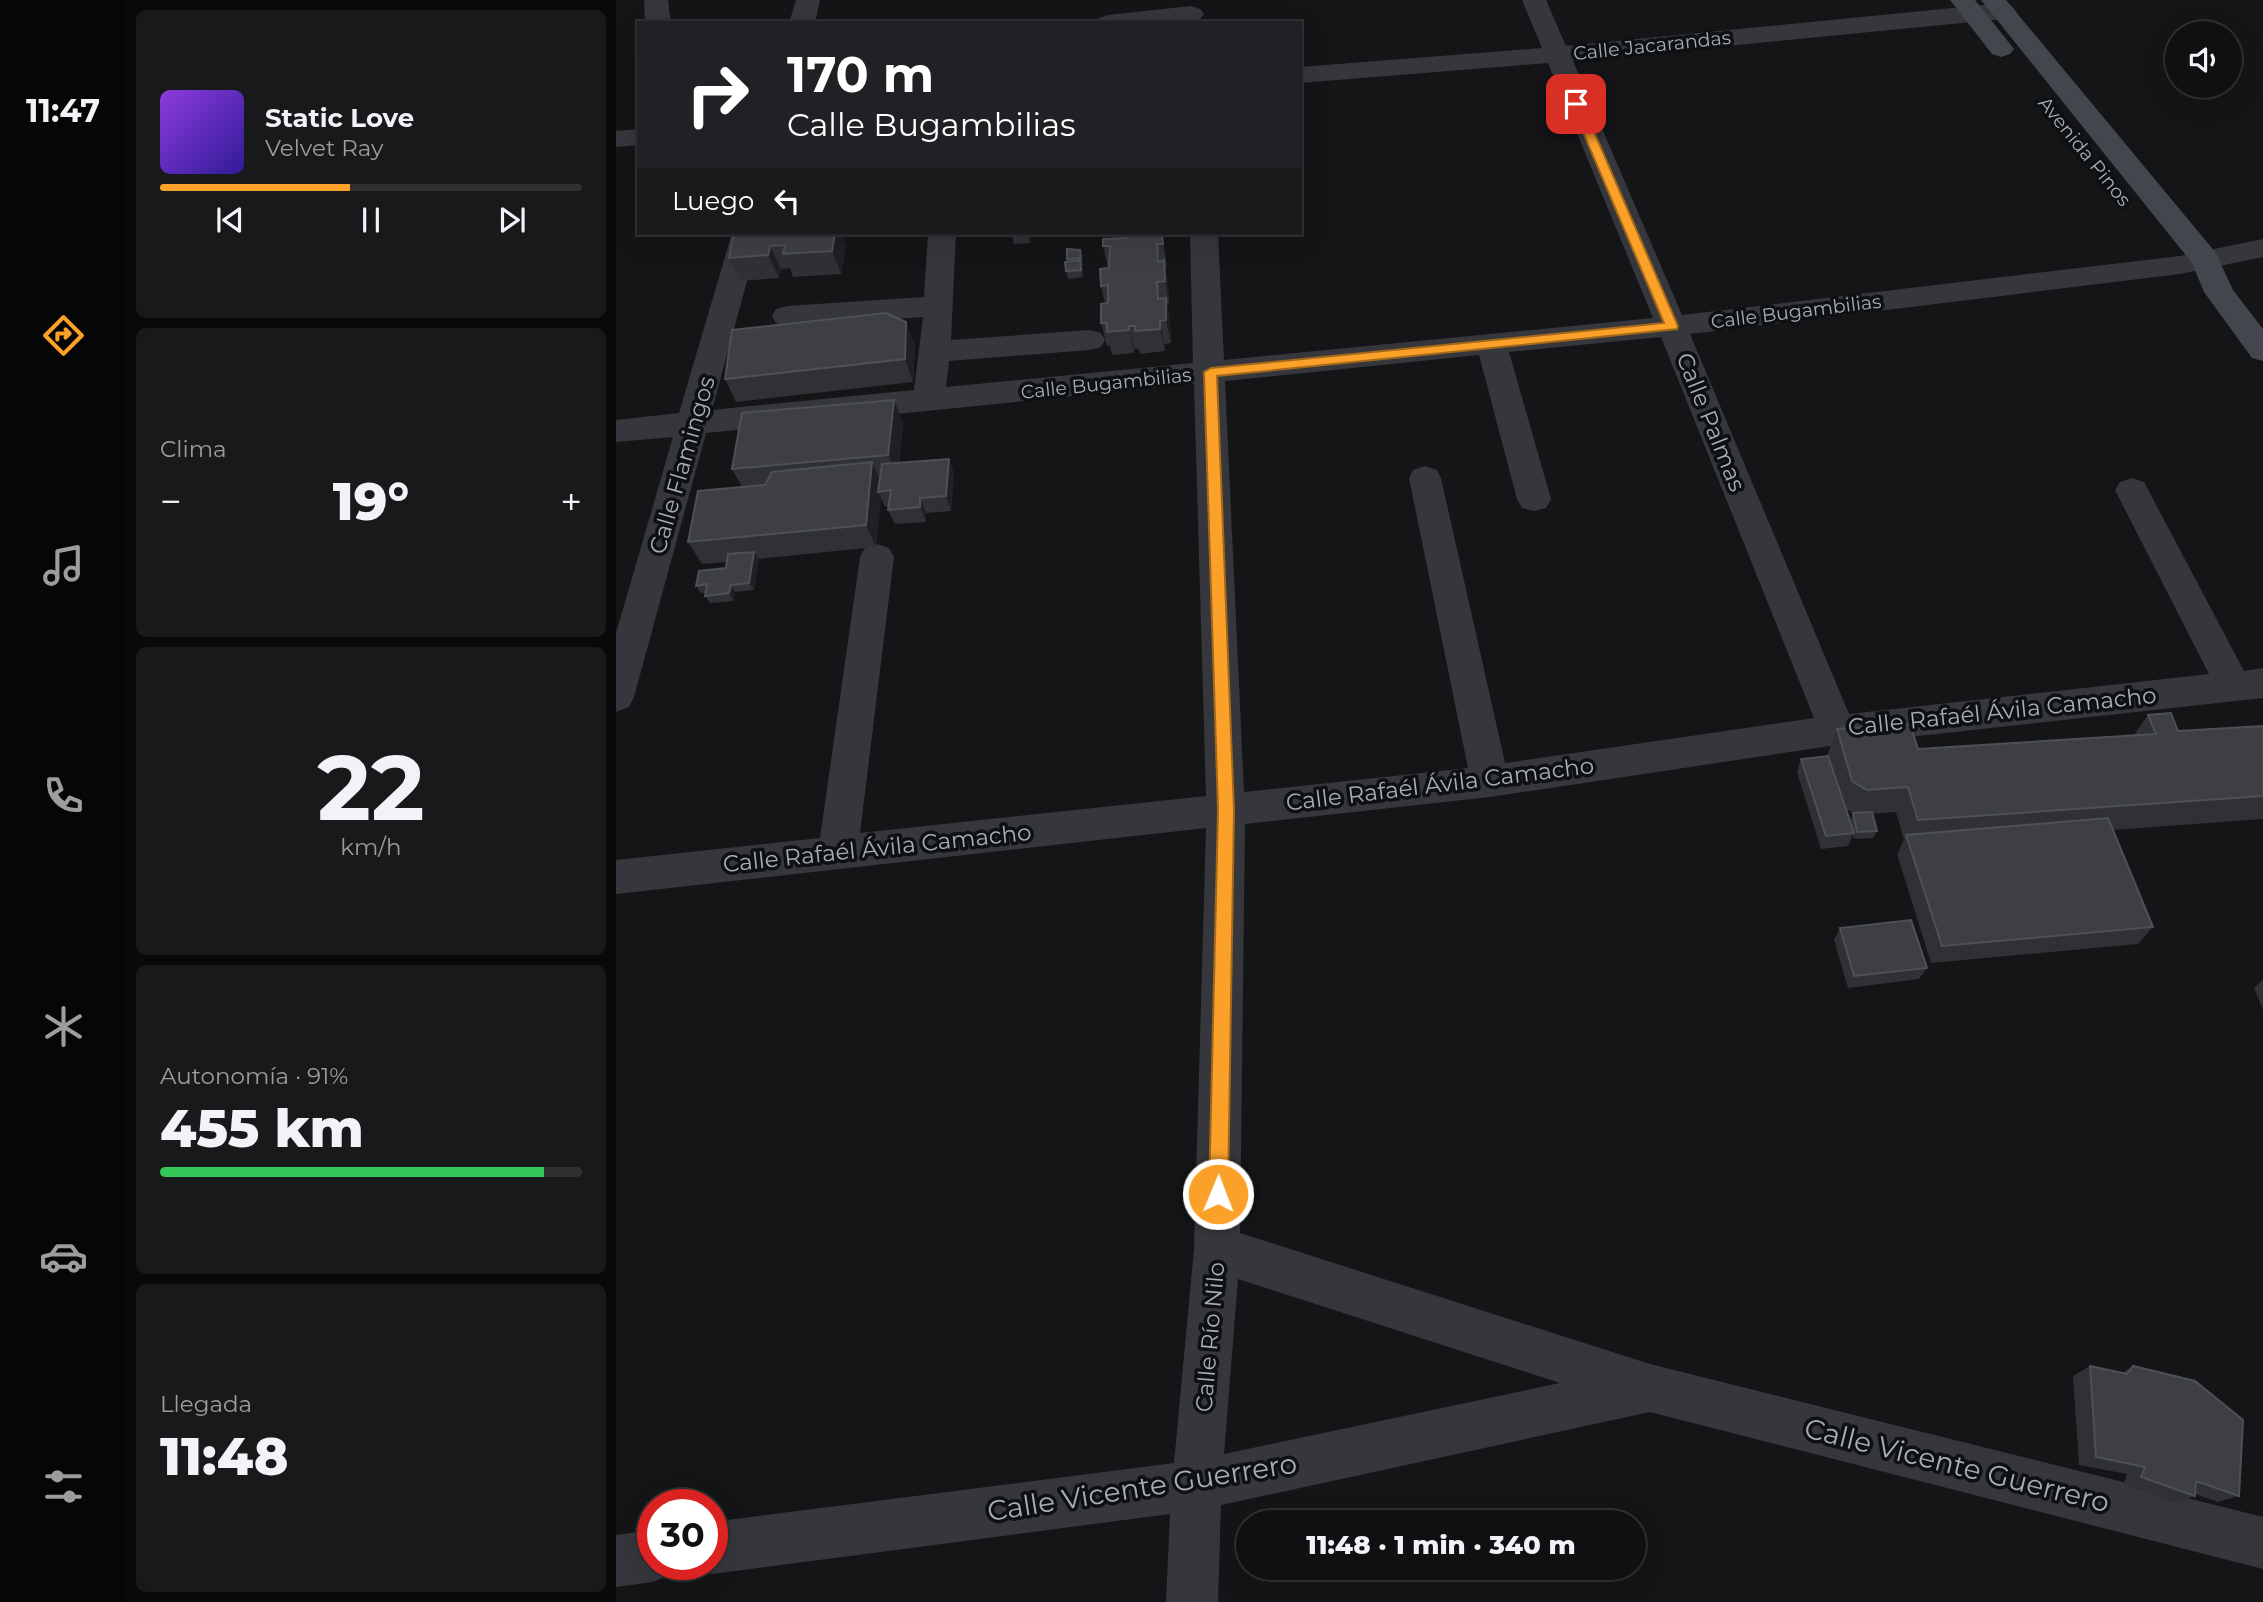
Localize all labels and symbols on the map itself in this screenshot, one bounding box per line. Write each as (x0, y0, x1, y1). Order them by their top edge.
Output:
street label: Calle Jacarandas (1572, 26, 1732, 65)
pin (1546, 74, 1606, 134)
street label: Avenida Pinos (2033, 92, 2136, 211)
street label: Calle Bugambilias (1710, 290, 1883, 333)
street label: Calle Palmas (1670, 349, 1752, 495)
street label: Calle Bugambilias (1020, 363, 1192, 404)
street label: Calle Flamingos (643, 373, 721, 557)
street label: Calle Rafaél Ávila Camacho (1846, 681, 2158, 741)
street label: Calle Rafaél Ávila Camacho (1284, 751, 1596, 817)
street label: Calle Rafaél Ávila Camacho (721, 818, 1033, 878)
position arrow (1181, 1157, 1255, 1231)
street label: Calle Río Nilo (1189, 1261, 1231, 1413)
street label: Calle Vicente Guerrero (1801, 1411, 2113, 1519)
street label: Calle Vicente Guerrero (985, 1446, 1299, 1528)
speed limit sign: 30 (637, 1489, 728, 1580)

